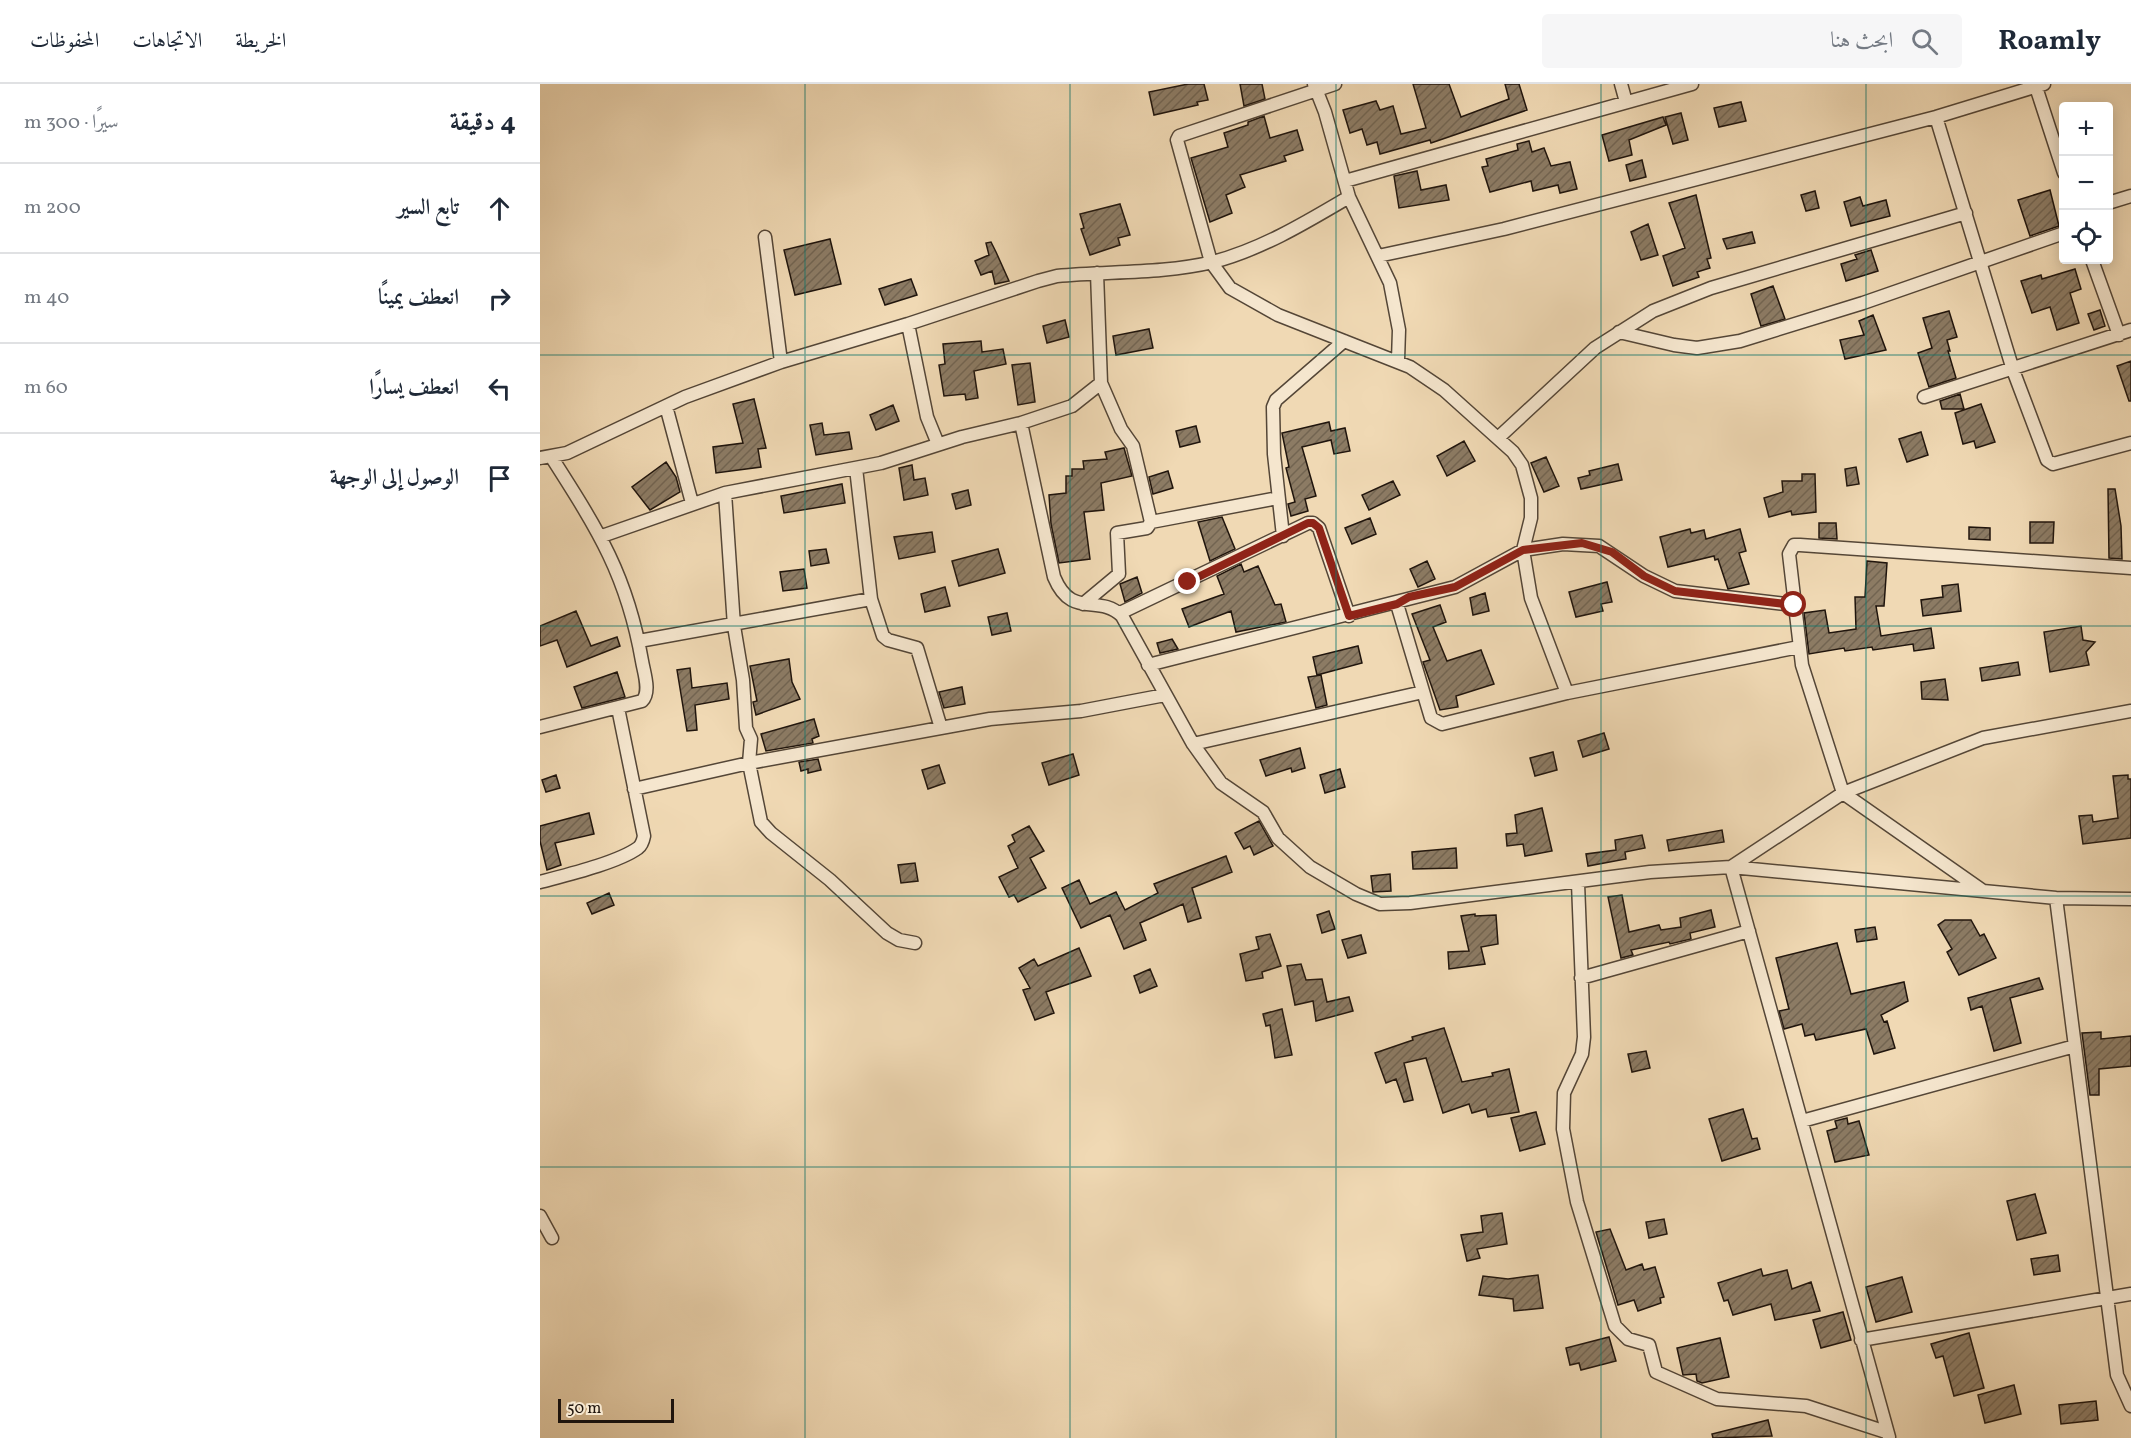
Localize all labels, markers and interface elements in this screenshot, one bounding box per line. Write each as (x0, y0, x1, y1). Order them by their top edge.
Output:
search box (1542, 14, 1962, 68)
text: Roamly (1998, 22, 2101, 61)
icon: search (1908, 25, 1941, 58)
text: ابحث هنا (1830, 26, 1893, 57)
text: المحفوظات (30, 27, 99, 56)
text: الاتجاهات (132, 27, 202, 56)
text: الخريطة (235, 27, 286, 56)
map controls (2059, 102, 2113, 264)
button: + (2059, 102, 2113, 156)
text: 4 دقيقة (450, 105, 516, 141)
text: سيرًا · 300 m (24, 109, 119, 137)
button: − (2059, 156, 2113, 210)
icon: ahead (483, 192, 516, 225)
text: تابع السير (397, 193, 459, 224)
text: 200 m (24, 194, 81, 222)
button: locate (2059, 210, 2113, 264)
icon: right (483, 282, 516, 315)
text: انعطف يمينًا (378, 283, 459, 314)
text: 40 m (24, 284, 69, 312)
icon: left (483, 372, 516, 405)
text: انعطف يسارًا (369, 373, 459, 404)
text: 60 m (24, 374, 68, 402)
icon: arrive (483, 462, 516, 495)
text: الوصول إلى الوجهة (330, 463, 459, 494)
route end (1174, 568, 1200, 594)
route start (1780, 591, 1806, 617)
scale bar (558, 1396, 674, 1424)
text: 50 m (567, 1398, 601, 1420)

